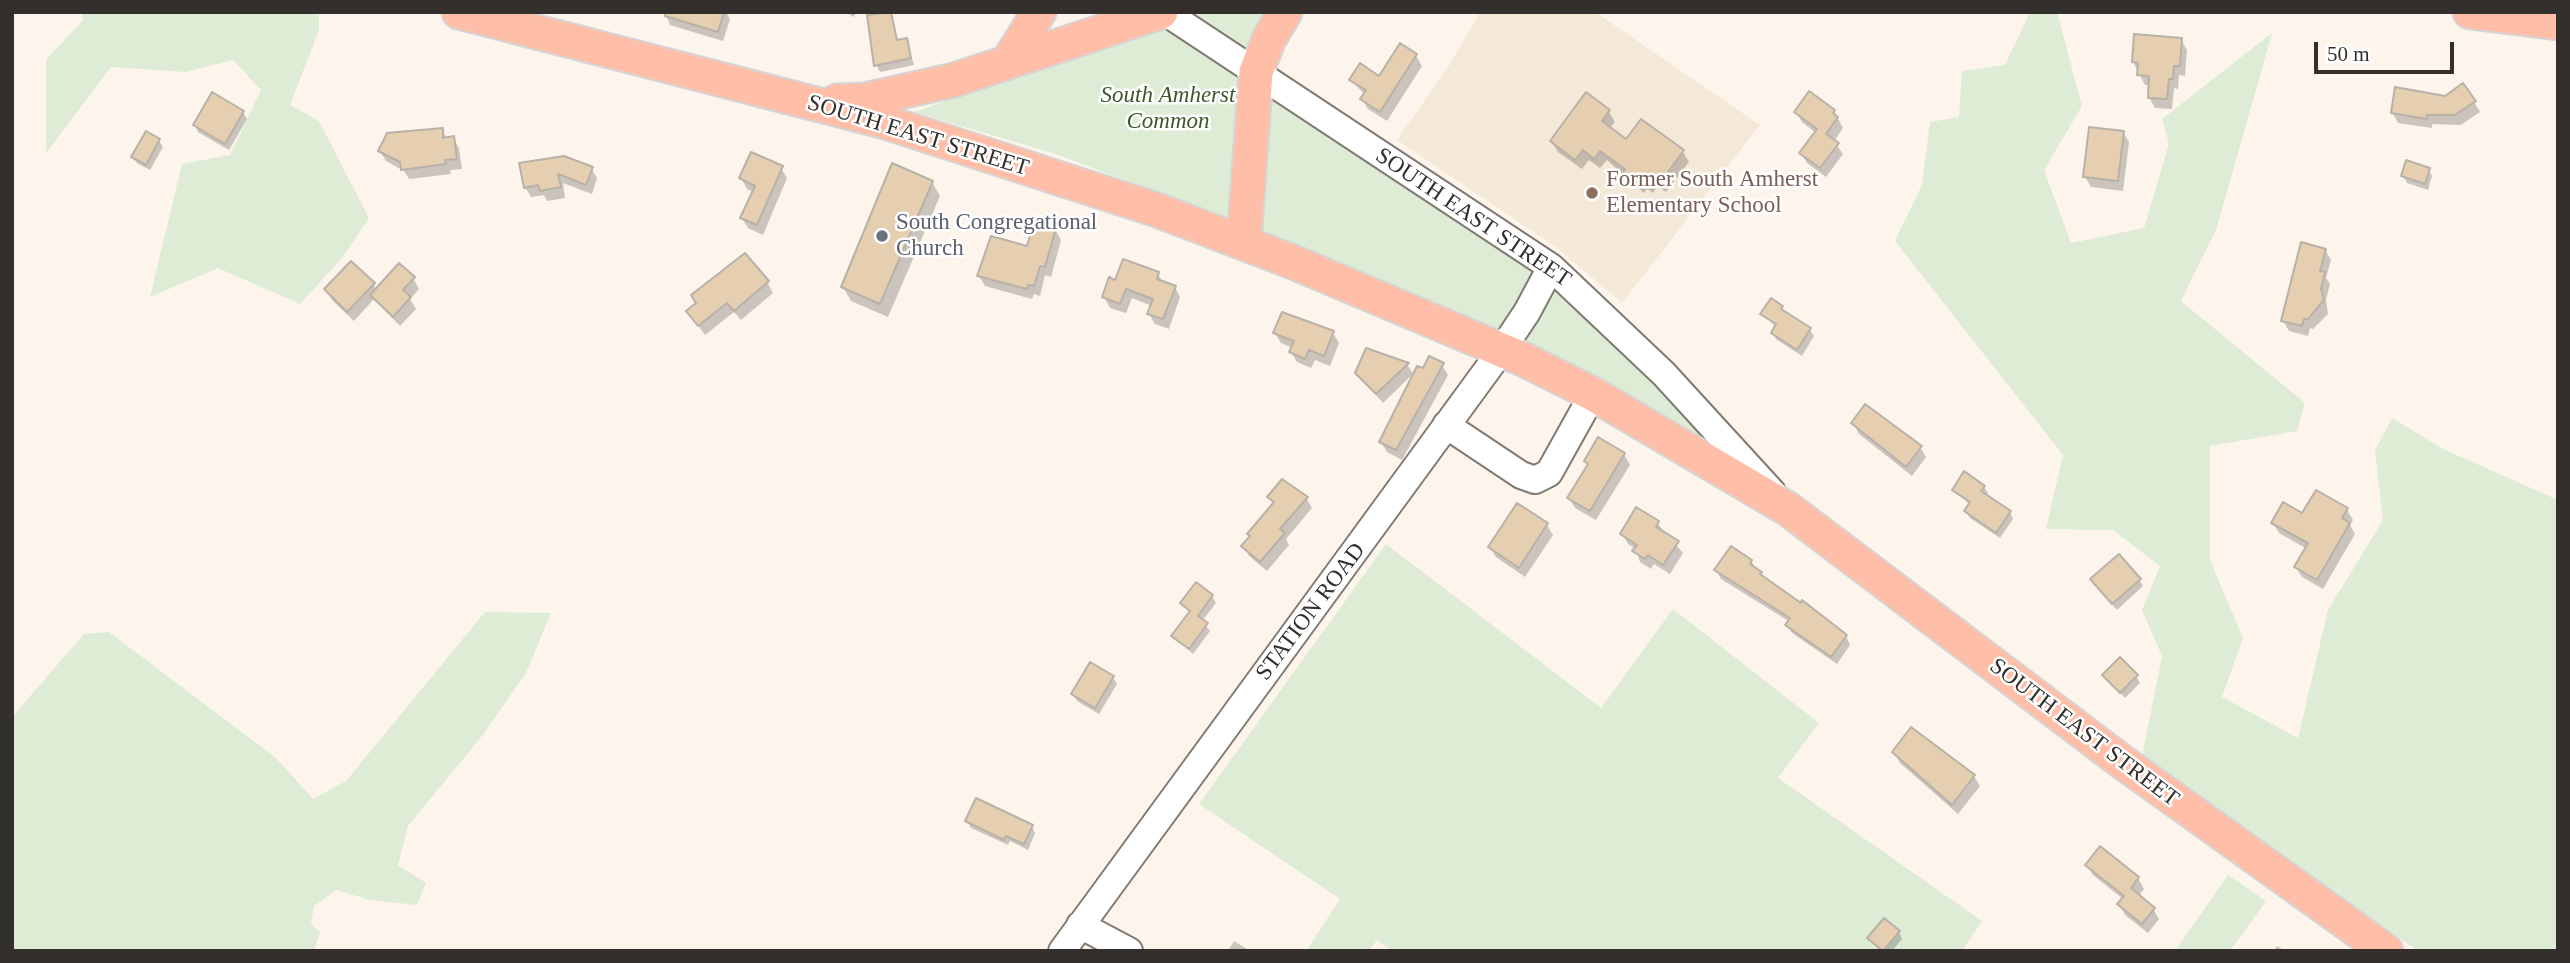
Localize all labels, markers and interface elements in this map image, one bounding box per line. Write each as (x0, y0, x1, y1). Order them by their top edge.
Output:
scale bar (2318, 28, 2458, 72)
text: 50 m (2327, 42, 2370, 66)
park label: South Amherst Common (1101, 82, 1235, 136)
street label: SOUTH EAST STREET (804, 89, 1032, 183)
street label: SOUTH EAST STREET (1370, 142, 1576, 294)
place label: Former South Amherst Elementary School (1606, 166, 1818, 220)
marker: Former South Amherst Elementary School (1584, 185, 1600, 201)
place label: South Congregational Church (896, 209, 1097, 263)
marker: South Congregational Church (874, 228, 890, 244)
street label: STATION ROAD (1250, 538, 1372, 686)
street label: SOUTH EAST STREET (1984, 653, 2184, 813)

